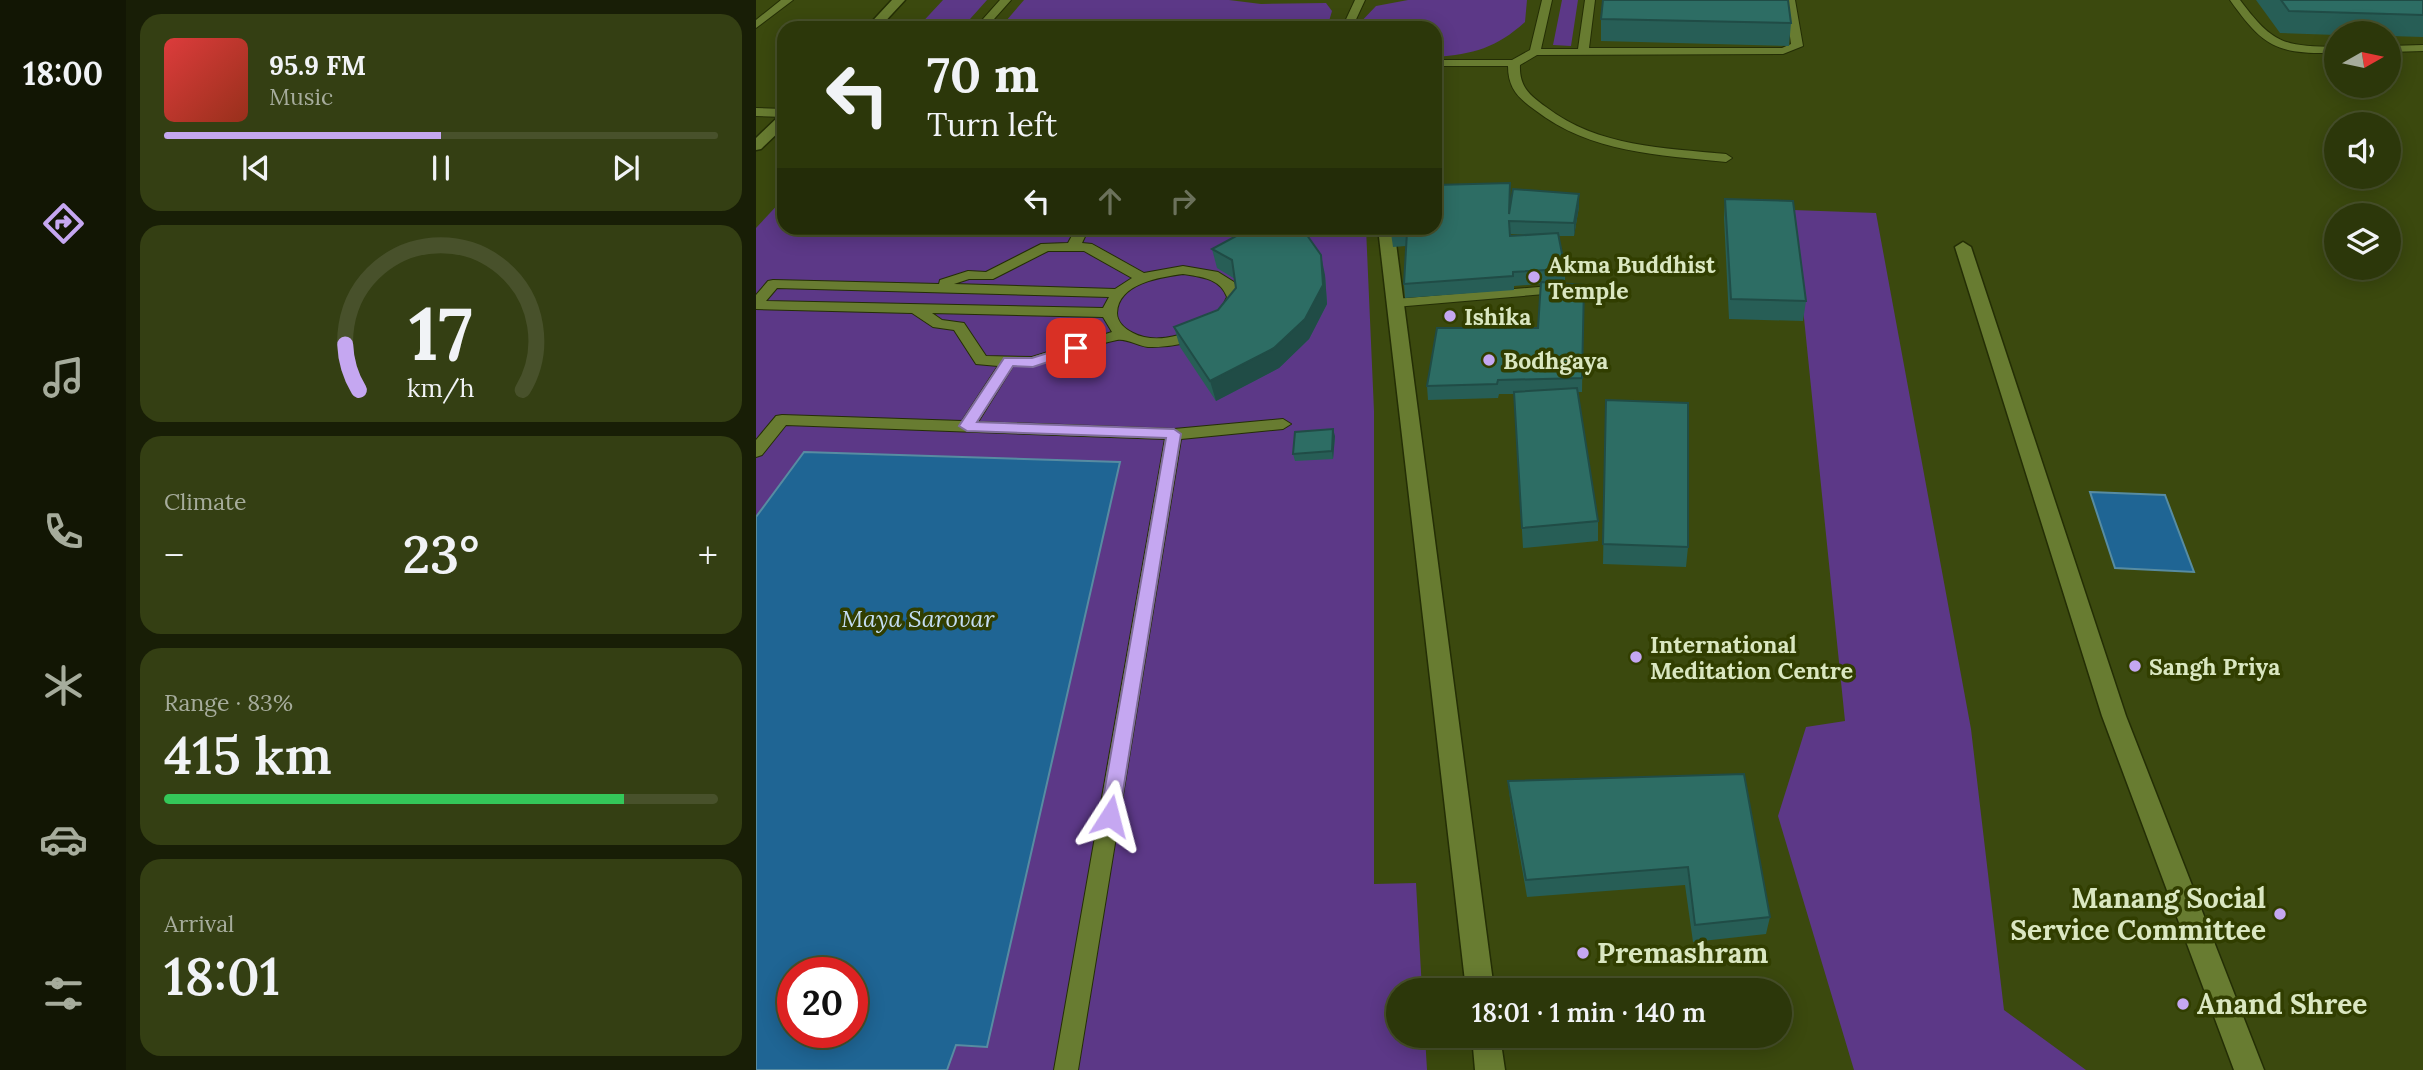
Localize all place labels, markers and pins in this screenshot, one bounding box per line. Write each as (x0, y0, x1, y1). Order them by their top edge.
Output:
place label: Akma Buddhist Temple (1548, 250, 1716, 305)
marker: Akma Buddhist Temple (1526, 269, 1542, 285)
place label: Ishika (1464, 302, 1531, 331)
marker: Ishika (1442, 308, 1458, 324)
pin (1046, 318, 1106, 378)
place label: Bodhgaya (1503, 346, 1608, 375)
marker: Bodhgaya (1481, 352, 1497, 368)
place label: International Meditation Centre (1650, 630, 1853, 685)
marker: International Meditation Centre (1628, 649, 1644, 665)
place label: Sangh Priya (2149, 652, 2280, 681)
marker: Sangh Priya (2127, 658, 2143, 674)
place label: Manang Social Service Committee (2010, 880, 2266, 948)
marker: Manang Social Service Committee (2272, 906, 2288, 922)
place label: Premashram (1597, 935, 1769, 971)
marker: Premashram (1575, 945, 1591, 961)
place label: Anand Shree (2197, 986, 2367, 1022)
marker: Anand Shree (2175, 996, 2191, 1012)

